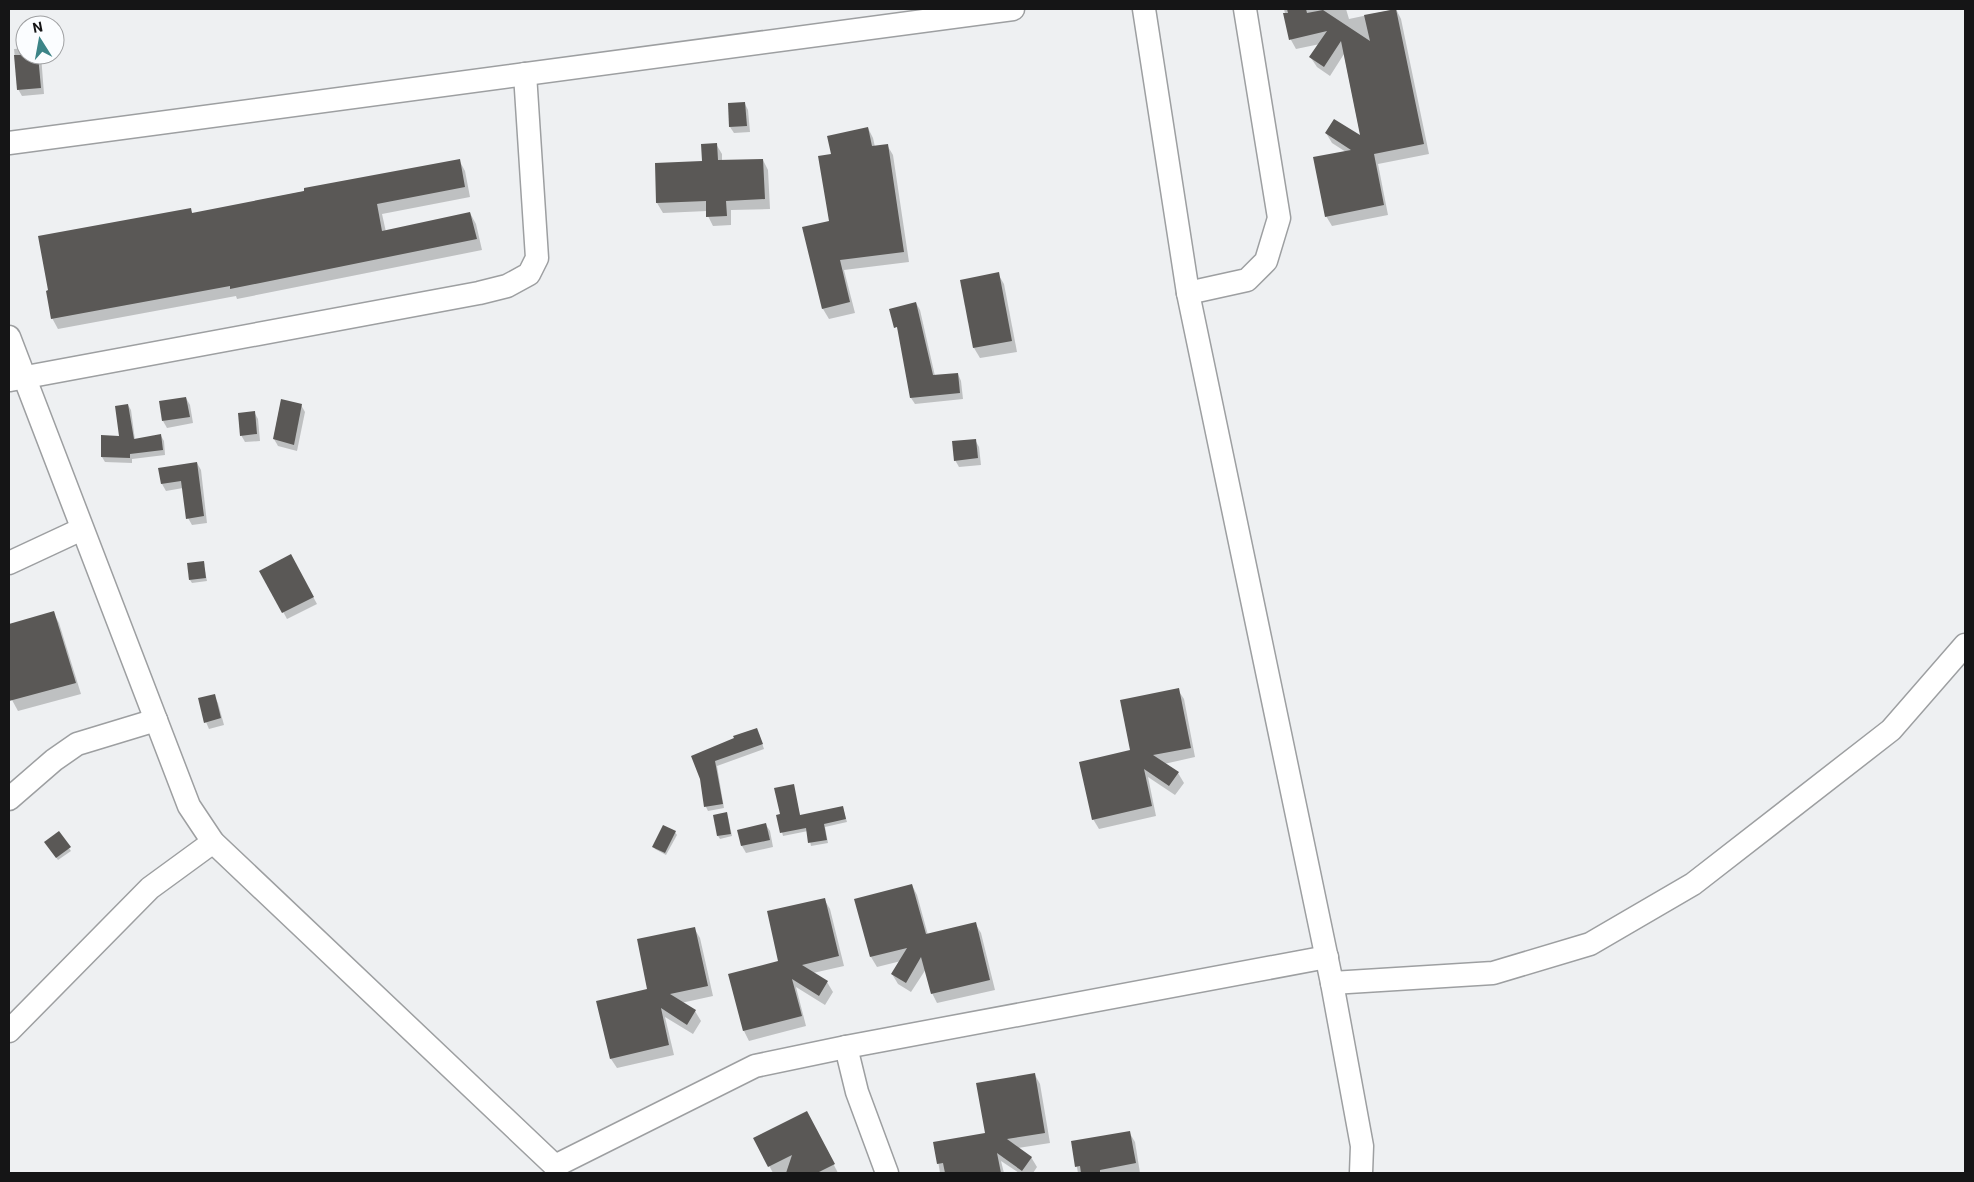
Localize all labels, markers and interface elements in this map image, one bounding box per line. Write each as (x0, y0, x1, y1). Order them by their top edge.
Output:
north arrow (15, 15, 65, 65)
text: N (31, 18, 44, 36)

